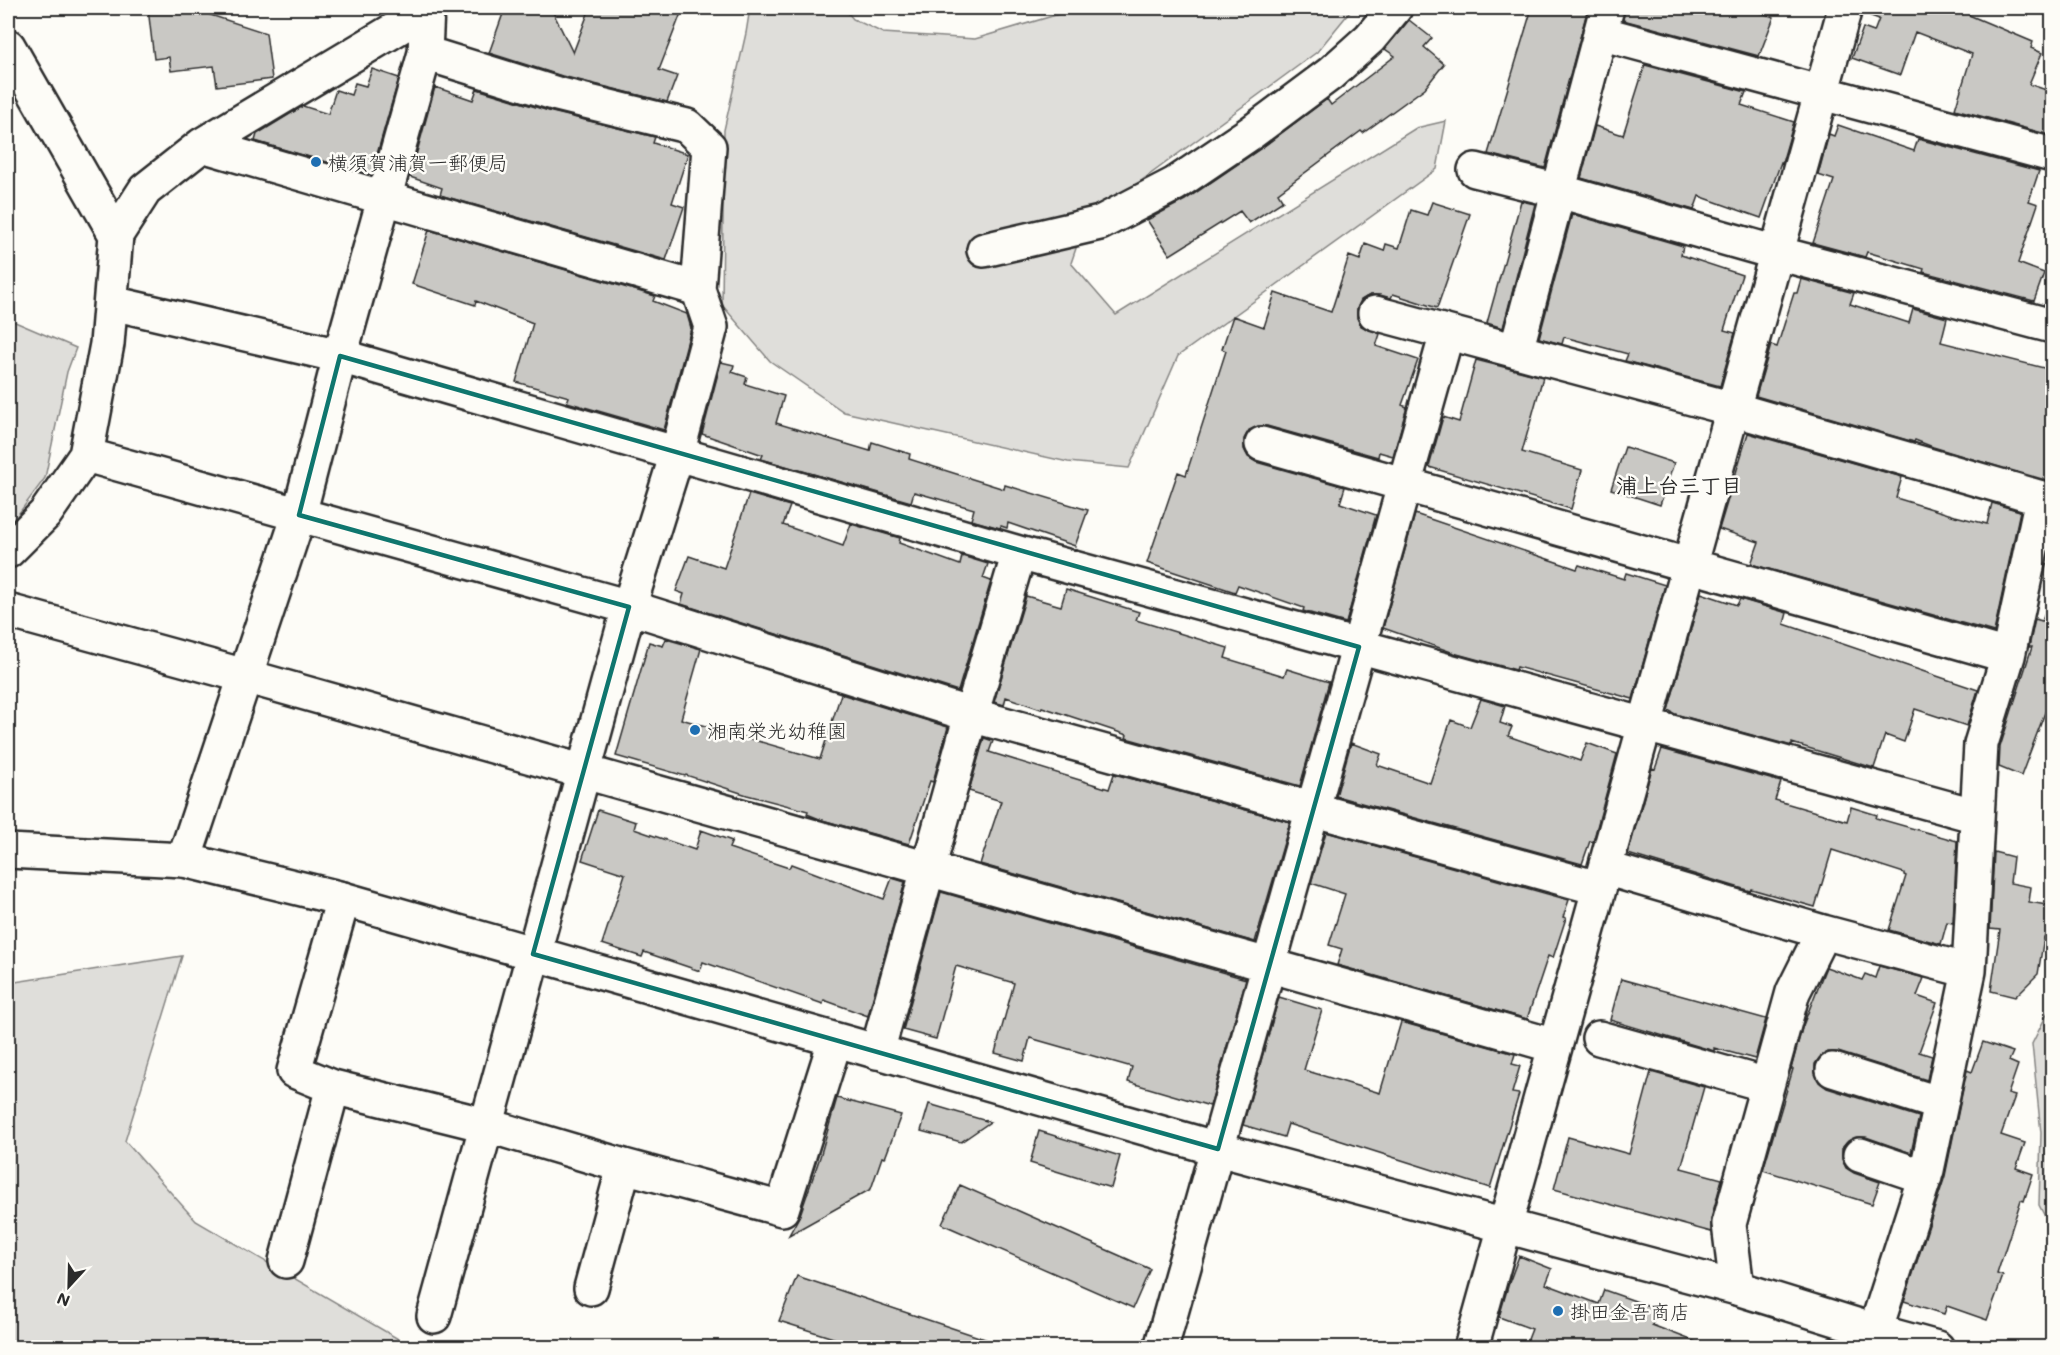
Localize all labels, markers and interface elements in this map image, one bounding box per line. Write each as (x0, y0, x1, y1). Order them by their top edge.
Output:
place label: 横須賀浦賀一郵便局 (328, 149, 508, 175)
marker: 横須賀浦賀一郵便局 (309, 155, 323, 169)
district label: 浦上台三丁目 (1616, 471, 1742, 498)
place label: 湘南栄光幼稚園 (707, 717, 847, 743)
marker: 湘南栄光幼稚園 (688, 723, 702, 737)
north arrow (39, 1256, 99, 1316)
text: N (54, 1288, 73, 1312)
place label: 掛田金吾商店 (1570, 1298, 1690, 1324)
marker: 掛田金吾商店 (1551, 1304, 1565, 1318)

